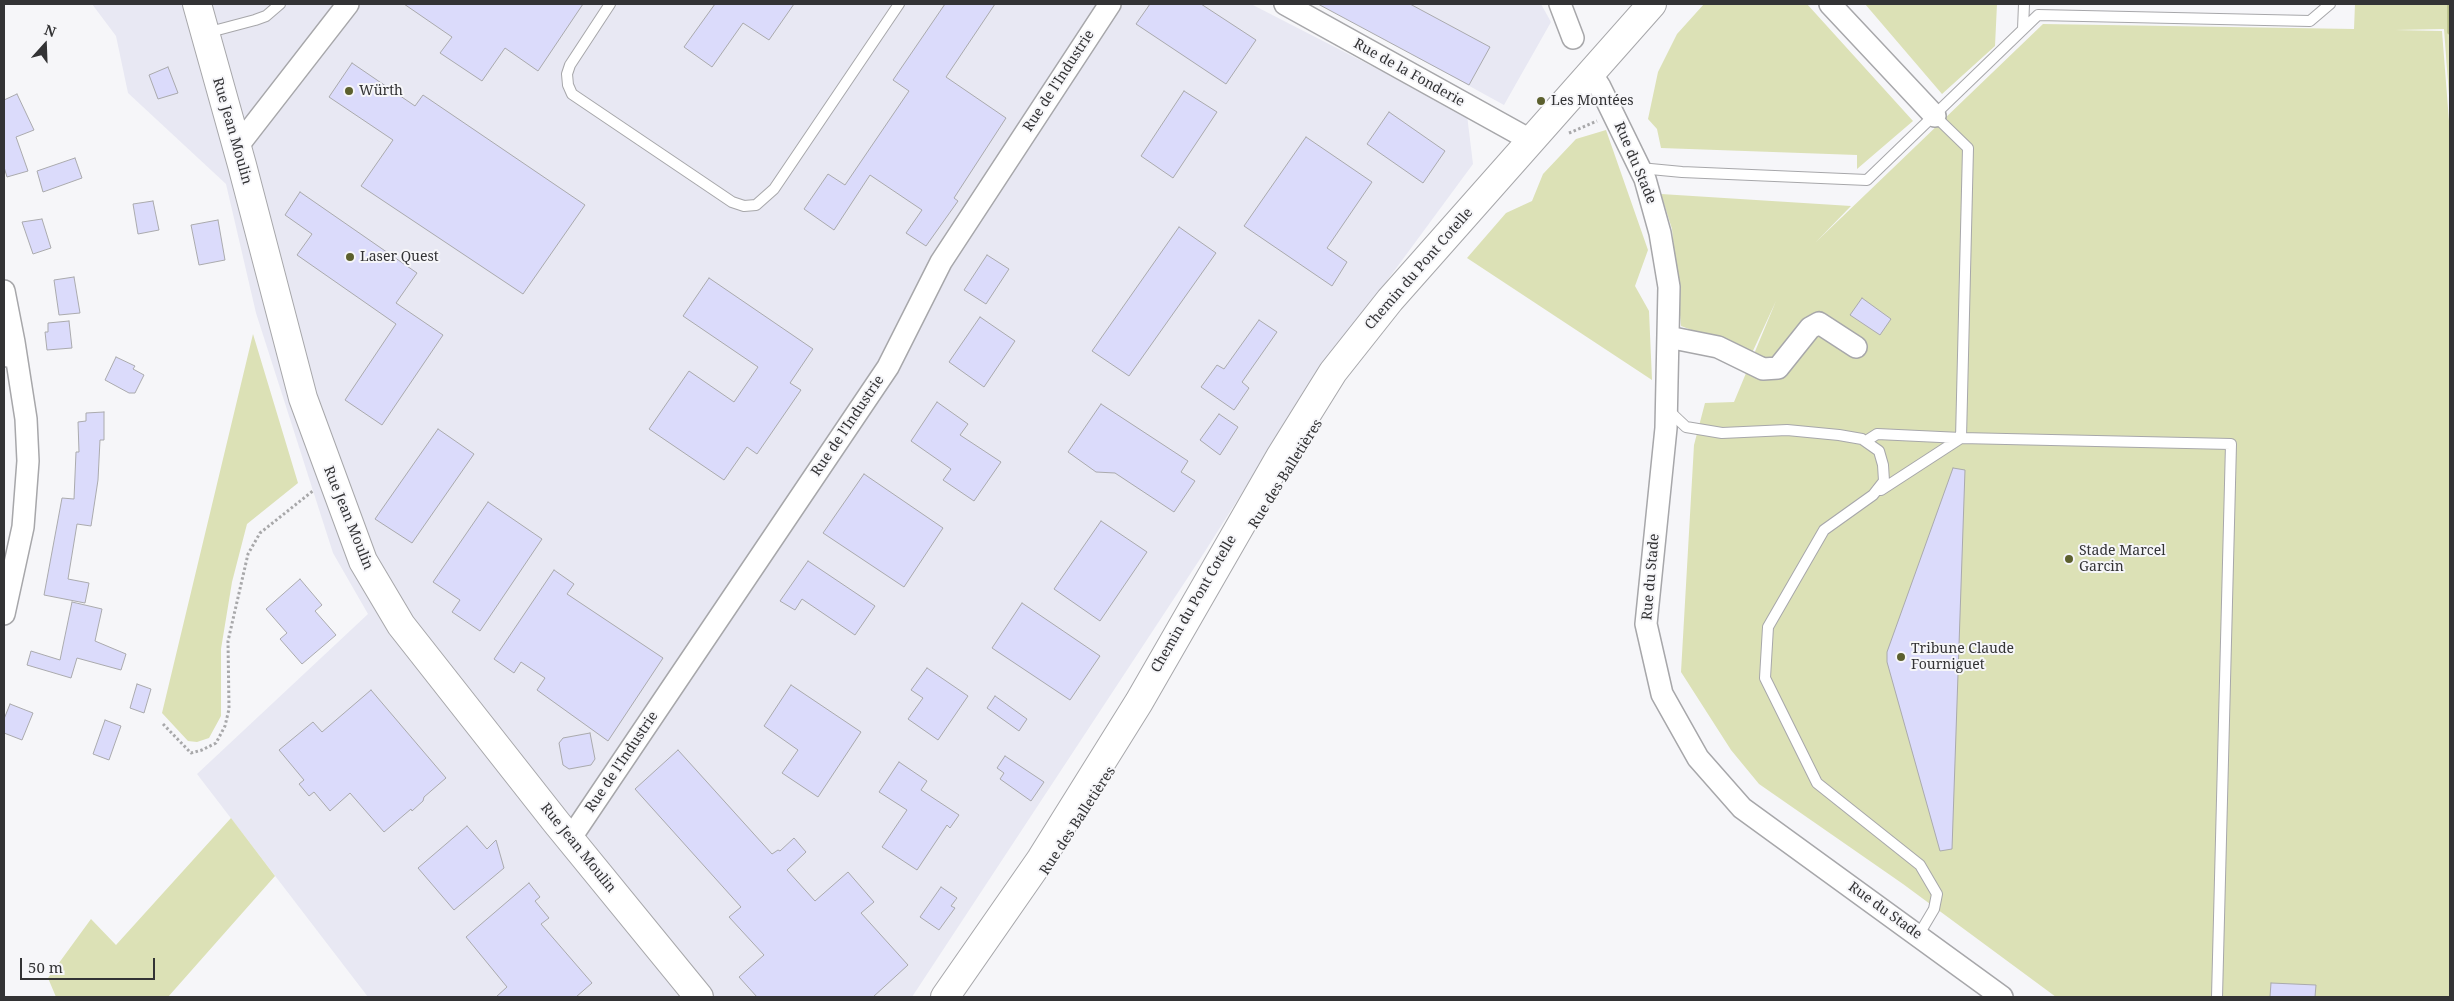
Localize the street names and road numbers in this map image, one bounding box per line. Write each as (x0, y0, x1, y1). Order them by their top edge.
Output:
street label: Rue de l'Industrie (1020, 27, 1098, 135)
street label: Rue de la Fonderie (1351, 36, 1467, 110)
street label: Rue Jean Moulin (209, 76, 255, 186)
street label: Rue du Stade (1610, 120, 1660, 206)
street label: Chemin du Pont Cotelle (1362, 205, 1476, 333)
street label: Rue de l'Industrie (808, 372, 888, 480)
street label: Rue des Balletières (1246, 416, 1326, 532)
street label: Rue Jean Moulin (320, 464, 376, 572)
street label: Chemin du Pont Cotelle (1148, 532, 1240, 676)
street label: Rue du Stade (1639, 533, 1663, 621)
street label: Rue de l'Industrie (582, 708, 662, 816)
street label: Rue des Balletières (1037, 764, 1119, 878)
street label: Rue Jean Moulin (537, 800, 619, 896)
street label: Rue du Stade (1845, 879, 1925, 943)

